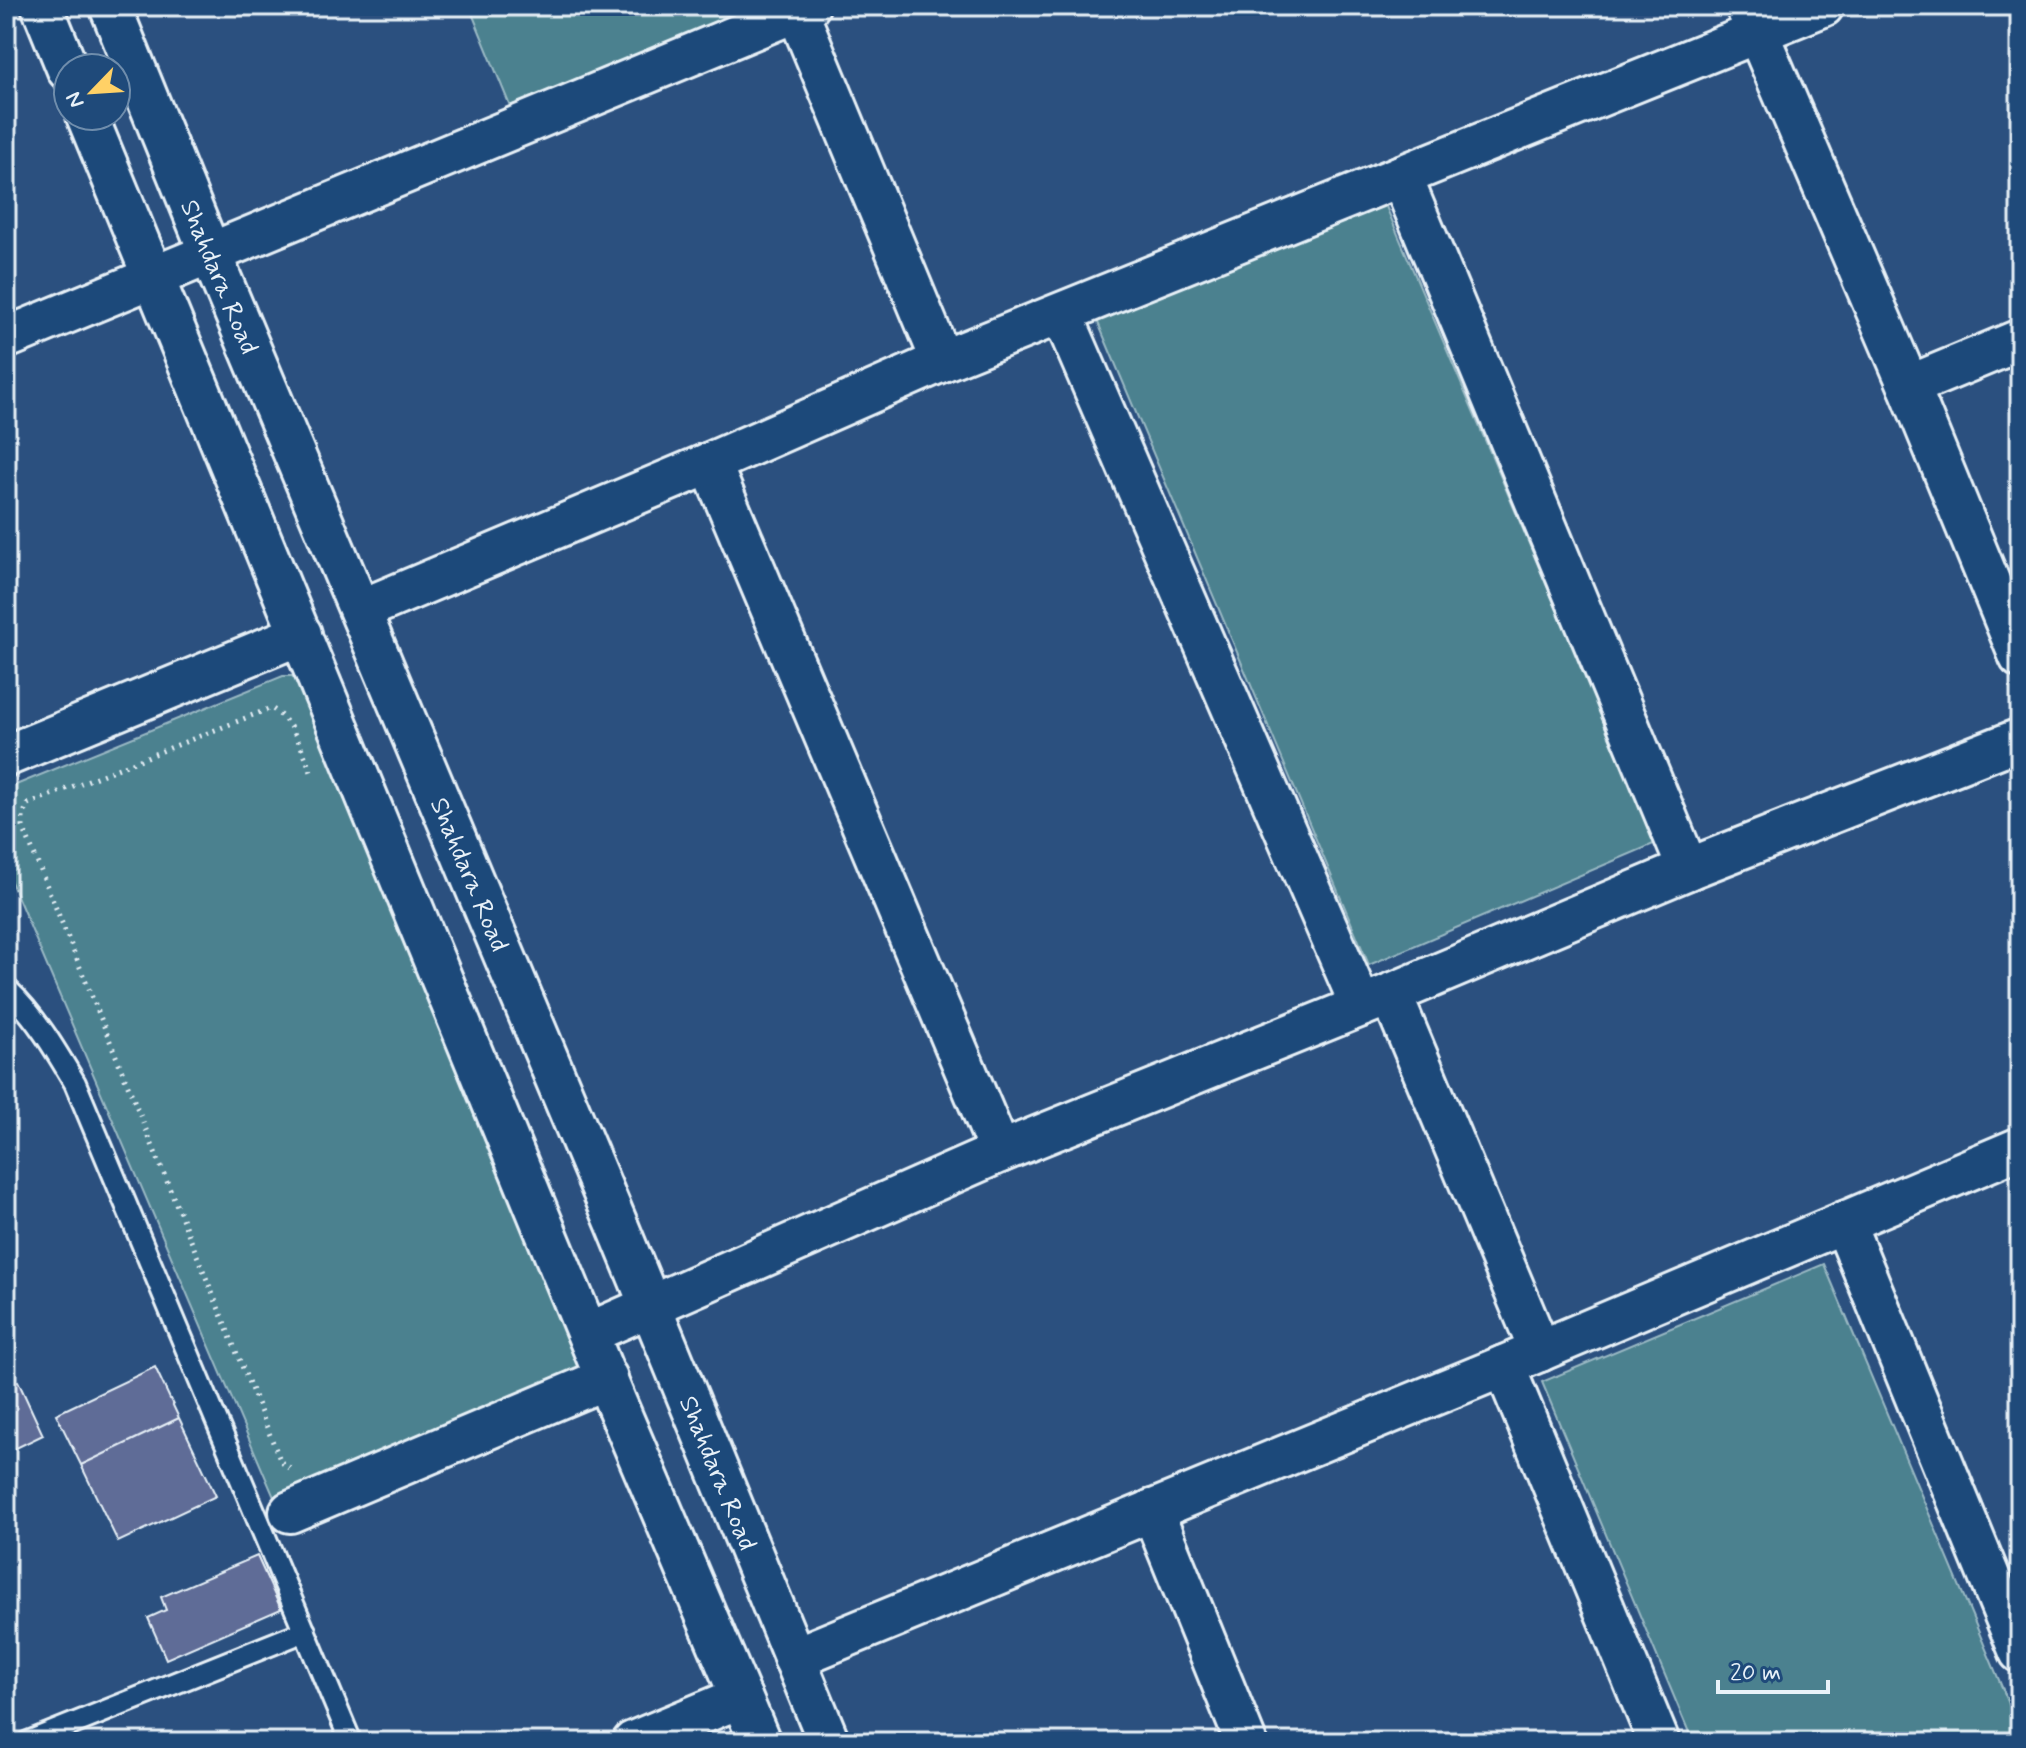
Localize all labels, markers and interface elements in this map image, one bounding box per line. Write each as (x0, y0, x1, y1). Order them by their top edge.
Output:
north arrow (52, 52, 132, 132)
text: N (60, 87, 91, 112)
street label: Shahdara Road (171, 195, 265, 360)
street label: Shahdara Road (421, 793, 516, 957)
street label: Shahdara Road (670, 1391, 764, 1556)
scale bar (1718, 1644, 1828, 1694)
text: 20 m (1730, 1658, 1781, 1689)

